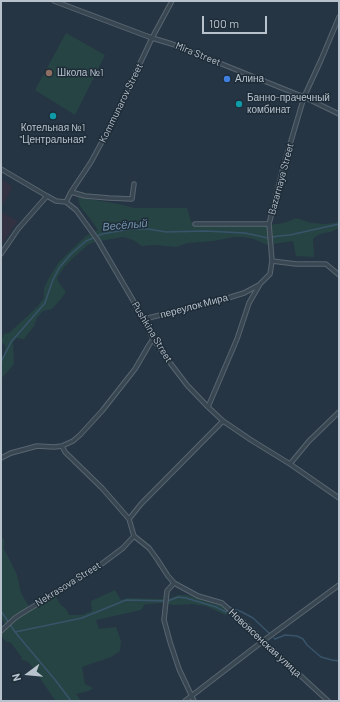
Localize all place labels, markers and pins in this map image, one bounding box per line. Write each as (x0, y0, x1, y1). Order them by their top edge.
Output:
place label: Школа №1 (57, 67, 104, 79)
marker: Школа №1 (44, 68, 54, 78)
place label: Алина (235, 73, 264, 85)
marker: Алина (222, 74, 232, 84)
place label: Банно-прачечный комбинат (247, 92, 330, 116)
marker: Банно-прачечный комбинат (234, 99, 244, 109)
marker: Котельная №1 "Центральная" (48, 111, 58, 121)
place label: Котельная №1 "Центральная" (20, 122, 86, 146)

